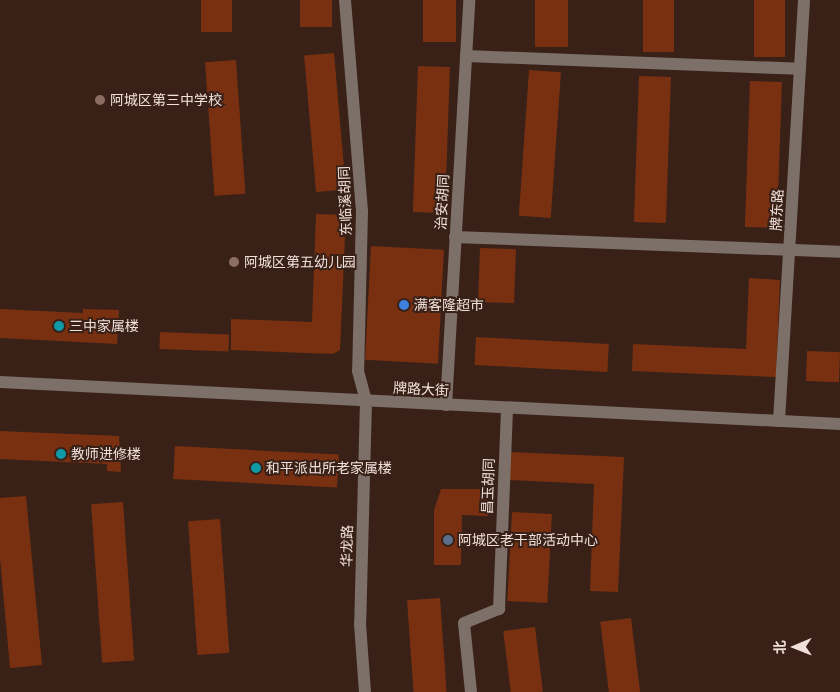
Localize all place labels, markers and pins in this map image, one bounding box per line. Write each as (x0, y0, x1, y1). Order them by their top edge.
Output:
place label: 阿城区第三中学校 (110, 92, 222, 108)
marker: 阿城区第三中学校 (94, 94, 106, 106)
place label: 阿城区第五幼儿园 (244, 254, 356, 270)
marker: 阿城区第五幼儿园 (228, 256, 240, 268)
place label: 满客隆超市 (414, 297, 484, 313)
marker: 满客隆超市 (398, 299, 410, 311)
place label: 三中家属楼 (69, 318, 139, 334)
marker: 三中家属楼 (53, 320, 65, 332)
place label: 教师进修楼 (71, 446, 141, 462)
marker: 教师进修楼 (55, 448, 67, 460)
place label: 和平派出所老家属楼 (266, 460, 392, 476)
marker: 和平派出所老家属楼 (250, 462, 262, 474)
place label: 阿城区老干部活动中心 (458, 532, 598, 548)
marker: 阿城区老干部活动中心 (442, 534, 454, 546)

